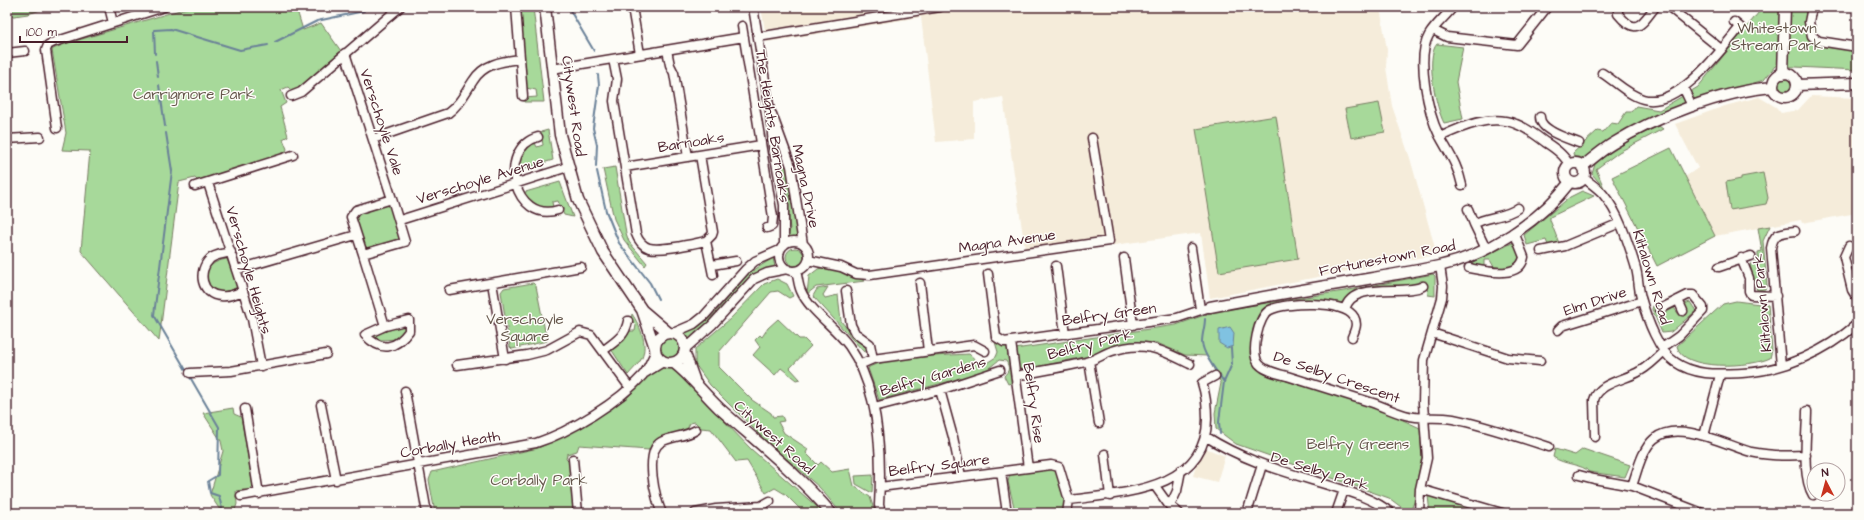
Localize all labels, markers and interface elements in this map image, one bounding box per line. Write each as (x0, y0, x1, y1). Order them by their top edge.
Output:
scale bar (20, 18, 127, 44)
park label: Whitestown Stream Park (1731, 18, 1823, 56)
text: 100 m (26, 24, 57, 41)
street label: The Heights, Barnoaks (749, 48, 795, 205)
street label: Citywest Road (555, 54, 591, 158)
street label: Verschoyle Vale (353, 66, 409, 178)
park label: Carrigmore Park (133, 84, 255, 106)
street label: Barnoaks (656, 127, 726, 158)
street label: Magna Drive (785, 142, 825, 230)
street label: Verschoyle Avenue (414, 151, 547, 211)
street label: Verschoyle Heights (219, 204, 277, 337)
street label: Magna Avenue (957, 224, 1057, 260)
street label: Kiltalown Road (1627, 227, 1676, 328)
street label: Fortunestown Road (1317, 235, 1457, 282)
street label: Kiltalown Park (1748, 253, 1777, 353)
street label: Elm Drive (1561, 281, 1629, 322)
street label: Belfry Green (1061, 297, 1158, 332)
park label: Verschoyle Square (486, 309, 564, 347)
street label: Belfry Park (1045, 324, 1135, 366)
street label: De Selby Crescent (1271, 346, 1403, 410)
street label: Belfry Gardens (878, 351, 989, 403)
street label: Belfry Rise (1016, 361, 1050, 445)
street label: Citywest Road (728, 396, 819, 480)
street label: Corbally Heath (399, 425, 502, 465)
park label: Belfry Greens (1307, 434, 1410, 456)
street label: De Selby Park (1268, 447, 1371, 497)
street label: Belfry Square (887, 449, 991, 483)
north arrow (1806, 462, 1846, 502)
text: N (1821, 465, 1829, 480)
park label: Corbally Park (490, 470, 588, 492)

